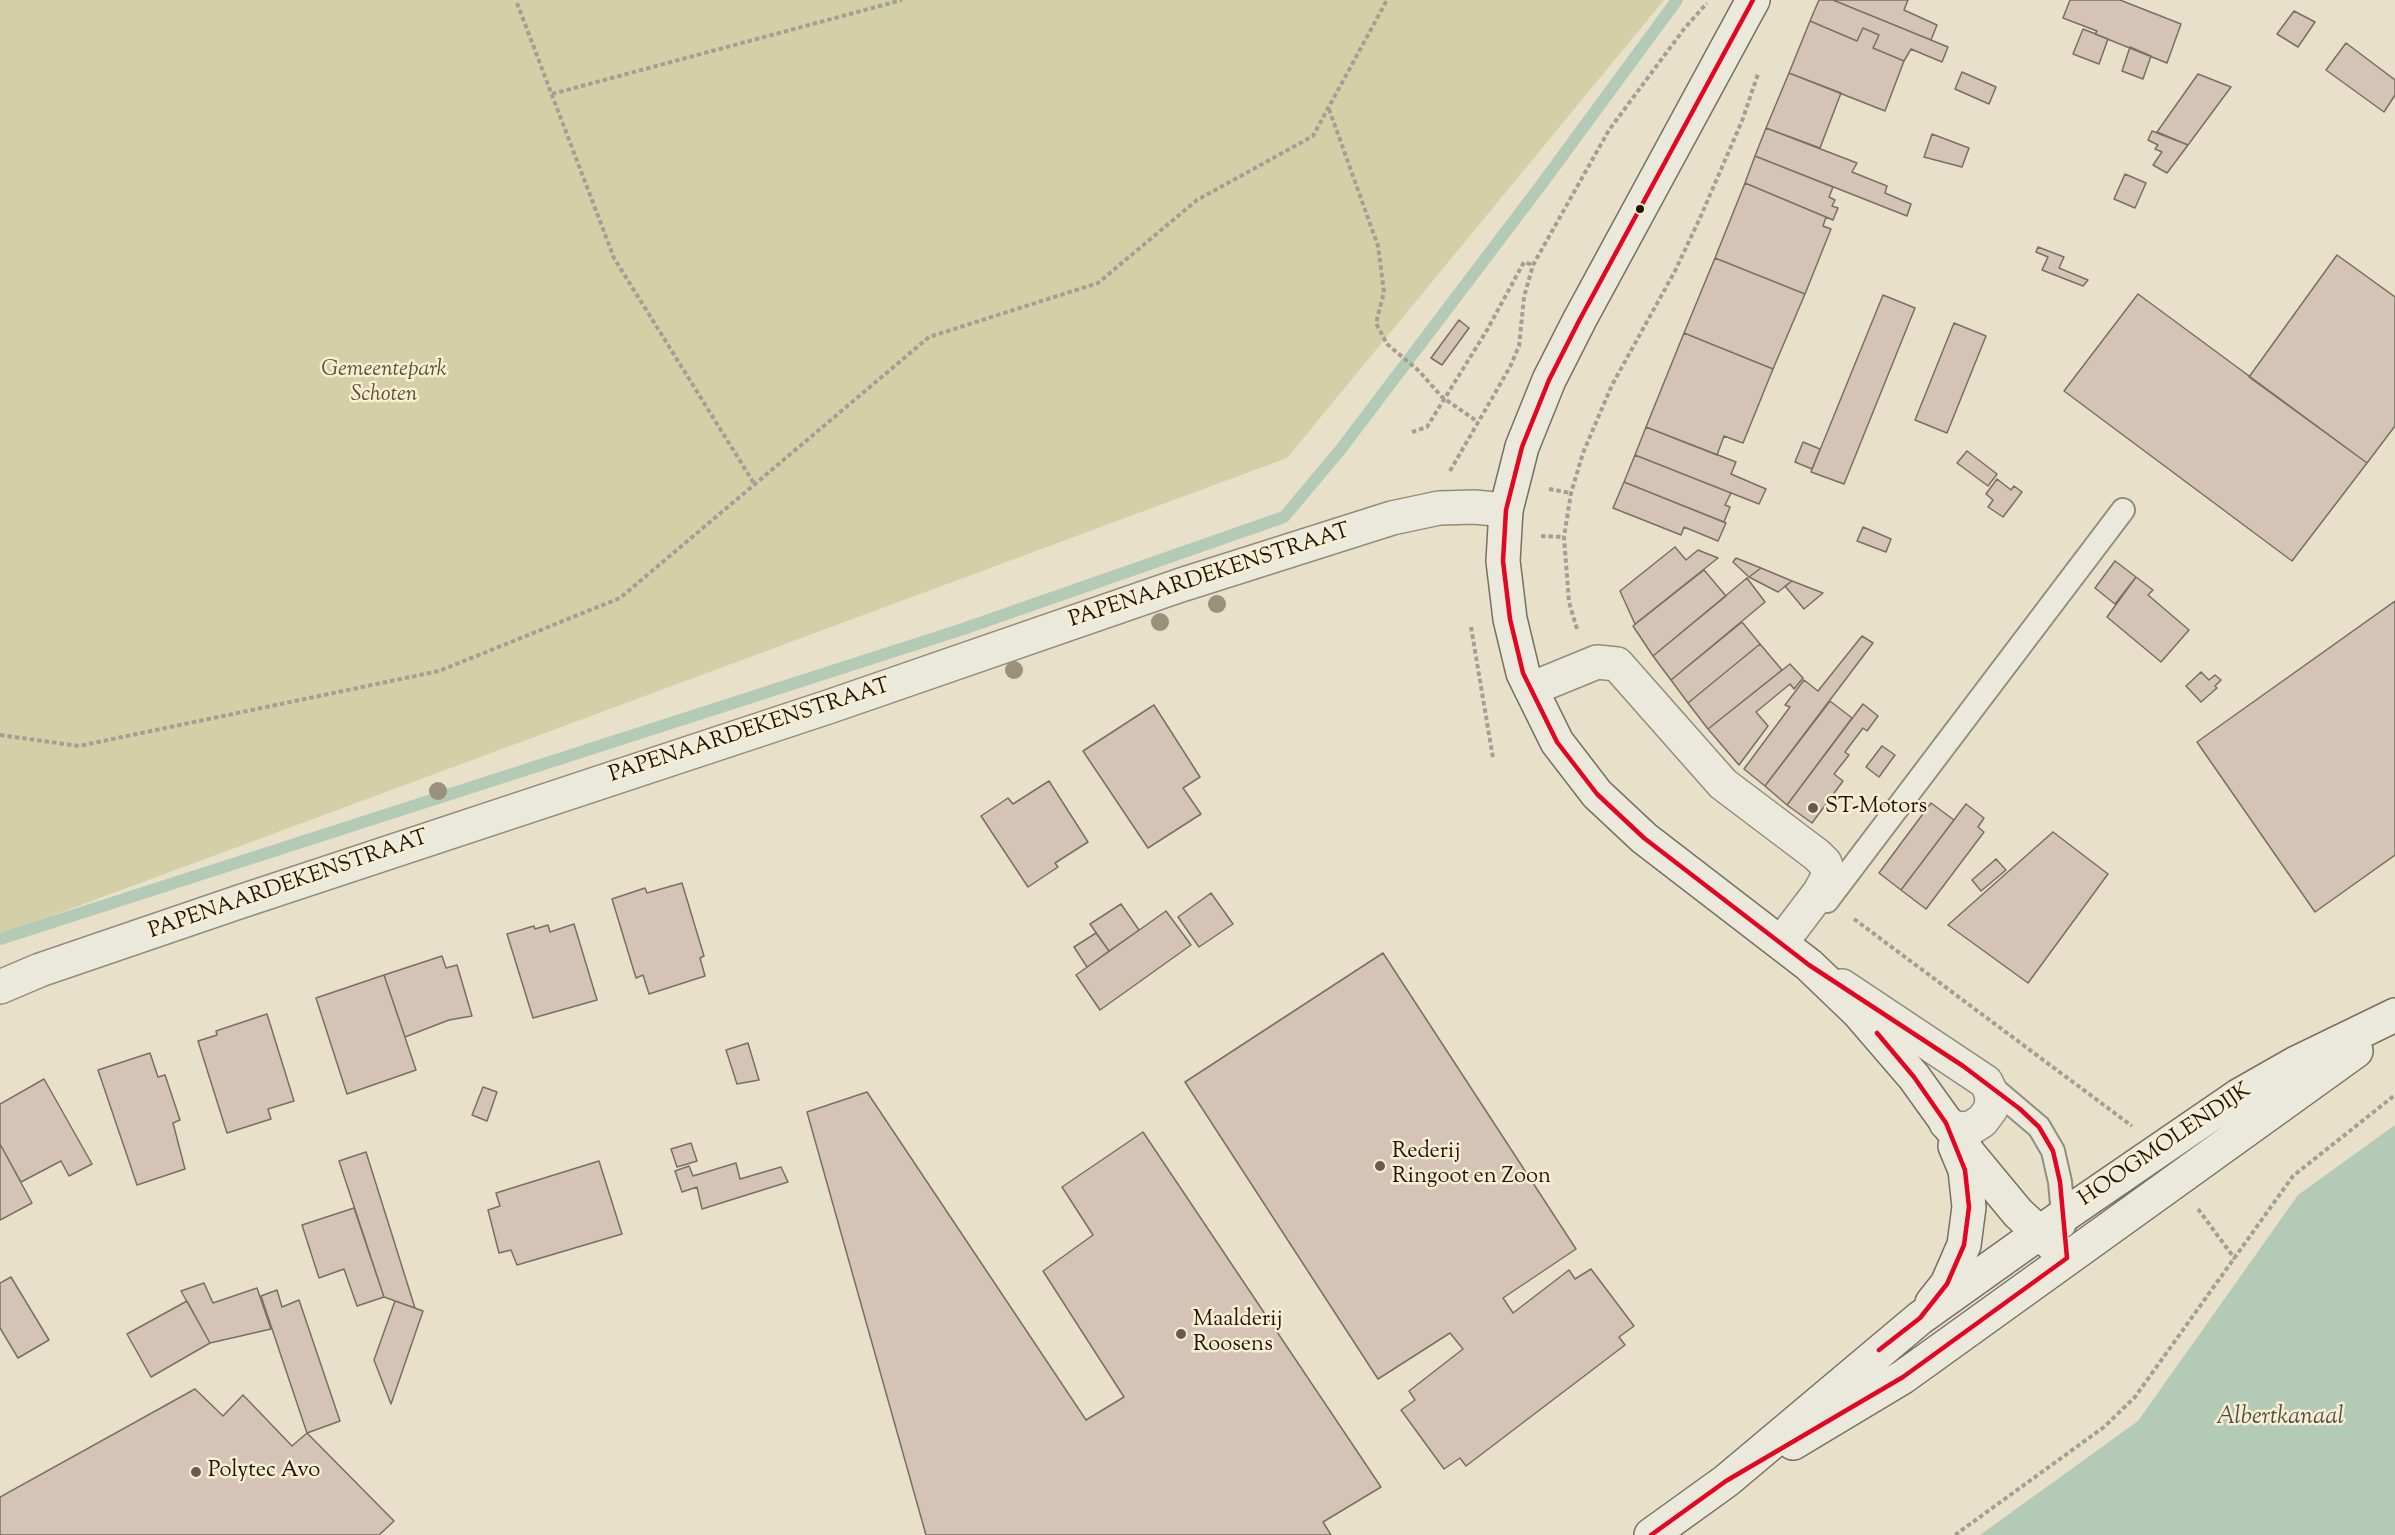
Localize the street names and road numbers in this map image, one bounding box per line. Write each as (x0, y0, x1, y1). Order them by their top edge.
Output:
street label: PAPENAARDEKENSTRAAT (1066, 519, 1354, 635)
street label: PAPENAARDEKENSTRAAT (606, 674, 894, 790)
street label: PAPENAARDEKENSTRAAT (146, 826, 432, 946)
street label: HOOGMOLENDIJK (2075, 1078, 2257, 1214)

